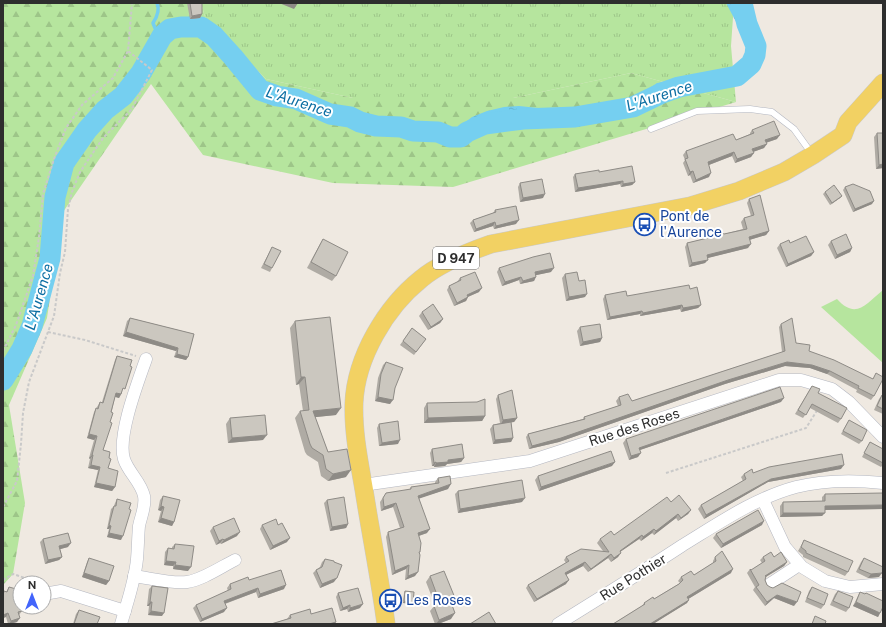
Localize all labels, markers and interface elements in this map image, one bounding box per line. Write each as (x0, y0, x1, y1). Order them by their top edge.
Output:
water label: L'Aurence (624, 77, 694, 114)
water label: L'Aurence (264, 83, 334, 120)
place label: Pont de l'Aurence (660, 208, 722, 240)
bus stop icon: Pont de l'Aurence (632, 211, 658, 237)
road number: D 947 (433, 247, 479, 269)
water label: L'Aurence (21, 262, 56, 332)
street label: Rue des Roses (587, 405, 681, 449)
street label: Rue Pothier (597, 550, 669, 604)
north arrow (12, 575, 52, 615)
text: N (28, 579, 36, 591)
bus stop icon: Les Roses (378, 587, 404, 613)
place label: Les Roses (406, 592, 471, 608)

